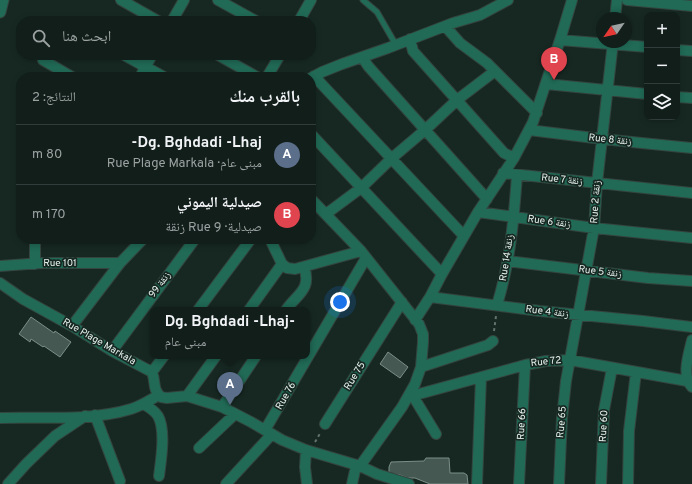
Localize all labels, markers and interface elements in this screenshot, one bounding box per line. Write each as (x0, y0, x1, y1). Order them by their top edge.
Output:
north arrow (596, 12, 632, 48)
map controls (644, 12, 680, 120)
button: + (644, 12, 680, 48)
search box (16, 16, 316, 60)
icon: search (30, 27, 52, 49)
text: ابحث هنا (62, 28, 111, 47)
pin: B (541, 47, 567, 80)
button: − (644, 48, 680, 84)
button: layers (644, 84, 680, 120)
text: بالقرب منك (229, 87, 300, 109)
text: النتائج: 2 (32, 90, 76, 106)
street label: Rue 8 زنقة (588, 131, 632, 149)
text: Dg. Bghdadi -Lhaj- (131, 134, 262, 153)
text: 80 m (32, 147, 62, 163)
text: A (282, 147, 292, 163)
text: مبنى عام · Rue Plage Markala (107, 156, 262, 172)
street label: Rue 7 زنقة (541, 171, 584, 189)
street label: Rue 2 زنقة (588, 180, 604, 224)
text: صيدلية اليموني (177, 194, 262, 213)
text: 170 m (32, 207, 66, 223)
text: B (283, 207, 292, 223)
street label: Rue 6 زنقة (527, 213, 571, 231)
text: صيدلية · Rue 9 زنقة (165, 220, 262, 236)
street label: Rue 14 زنقة (497, 234, 517, 282)
street label: Rue 101 (43, 257, 77, 270)
street label: Rue 5 زنقة (578, 263, 622, 281)
street label: زنقة 99 (146, 269, 174, 301)
your location (330, 292, 350, 312)
street label: Rue 4 زنقة (525, 303, 569, 321)
popup (150, 307, 310, 359)
text: Dg. Bghdadi -Lhaj- (165, 313, 295, 332)
street label: Rue Plage Markala (60, 316, 138, 368)
text: مبنى عام (165, 335, 206, 351)
street label: Rue 72 (530, 354, 562, 370)
street label: Rue 75 (341, 359, 369, 393)
pin: A (217, 372, 243, 405)
street label: Rue 76 (273, 380, 299, 412)
street label: Rue 65 (554, 405, 570, 439)
street label: Rue 66 (515, 408, 529, 440)
street label: Rue 60 (597, 410, 611, 442)

